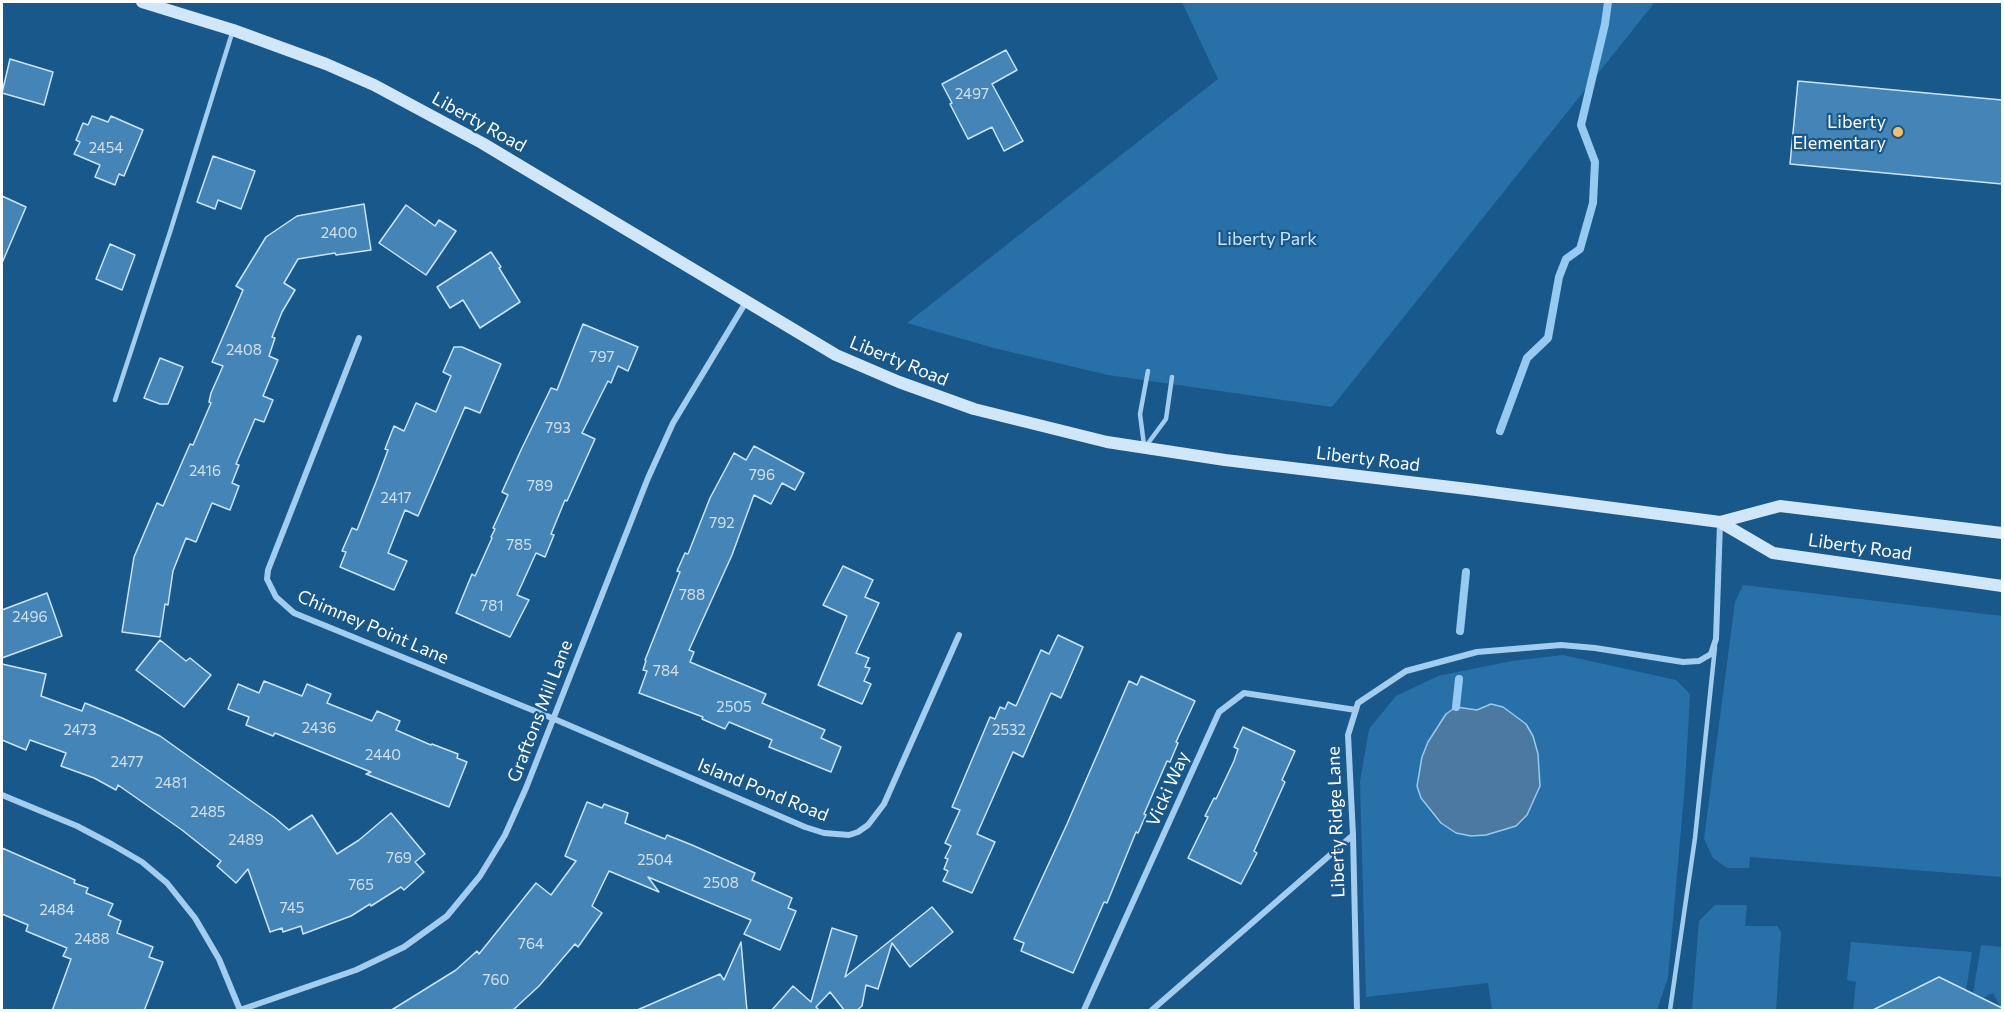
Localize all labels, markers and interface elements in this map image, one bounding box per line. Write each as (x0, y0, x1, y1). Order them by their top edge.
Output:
house number: 2497 (955, 85, 989, 103)
street label: Liberty Road (428, 87, 530, 157)
place label: Liberty Elementary (1792, 111, 1886, 154)
marker: Liberty Elementary (1891, 125, 1905, 139)
house number: 2454 (89, 139, 123, 157)
house number: 2400 (321, 224, 357, 242)
park label: Liberty Park (1217, 228, 1317, 250)
street label: Liberty Road (847, 331, 951, 391)
house number: 2408 (226, 341, 262, 359)
house number: 797 (590, 348, 614, 366)
house number: 793 (545, 419, 571, 437)
street label: Liberty Road (1315, 442, 1421, 476)
house number: 2416 (189, 462, 221, 480)
house number: 796 (749, 466, 775, 484)
house number: 789 (527, 477, 553, 495)
house number: 2417 (381, 489, 411, 507)
house number: 792 (709, 514, 735, 532)
street label: Liberty Road (1807, 529, 1913, 565)
house number: 785 (506, 536, 532, 554)
street label: Chimney Point Lane (294, 585, 452, 669)
house number: 788 (679, 586, 705, 604)
house number: 781 (480, 597, 504, 615)
house number: 2496 (12, 608, 48, 626)
street label: Graftons Mill Lane (503, 637, 577, 785)
house number: 784 (653, 662, 679, 680)
house number: 2505 (716, 698, 752, 716)
house number: 2436 (302, 719, 336, 737)
house number: 2473 (63, 721, 97, 739)
house number: 2532 (992, 721, 1026, 739)
house number: 2440 (365, 746, 401, 764)
street label: Liberty Ridge Lane (1323, 746, 1349, 898)
street label: Vicki Way (1142, 748, 1194, 830)
house number: 2477 (111, 753, 143, 771)
street label: Island Pond Road (694, 754, 832, 826)
house number: 2481 (155, 774, 187, 792)
house number: 2485 (191, 803, 225, 821)
house number: 2489 (228, 831, 264, 849)
house number: 769 (386, 849, 412, 867)
house number: 2504 (637, 851, 673, 869)
house number: 2508 (703, 874, 739, 892)
house number: 765 (348, 876, 374, 894)
house number: 745 (280, 899, 304, 917)
house number: 2484 (39, 901, 75, 919)
house number: 2488 (74, 930, 110, 948)
house number: 764 (518, 935, 544, 953)
house number: 760 (483, 971, 509, 989)

